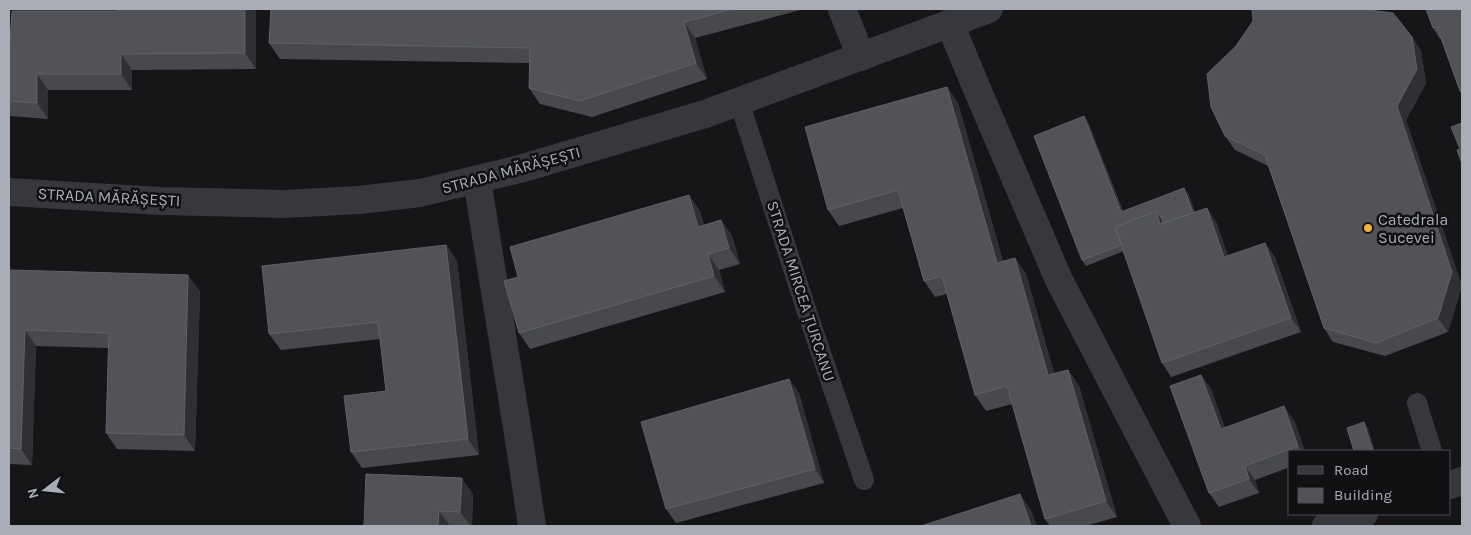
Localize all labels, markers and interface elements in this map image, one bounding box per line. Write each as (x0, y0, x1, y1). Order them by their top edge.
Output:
street label: STRADA MĂRĂȘEȘTI (440, 142, 582, 198)
street label: STRADA MĂRĂȘEȘTI (37, 184, 181, 210)
street label: STRADA MIRCEA ȚURCANU (763, 198, 839, 384)
place label: Catedrala Sucevei (1378, 210, 1448, 247)
marker: Catedrala Sucevei (1362, 222, 1374, 234)
legend (1288, 450, 1451, 515)
text: Road (1334, 461, 1369, 479)
north arrow (20, 465, 70, 515)
text: N (23, 486, 43, 501)
text: Building (1334, 486, 1392, 504)

